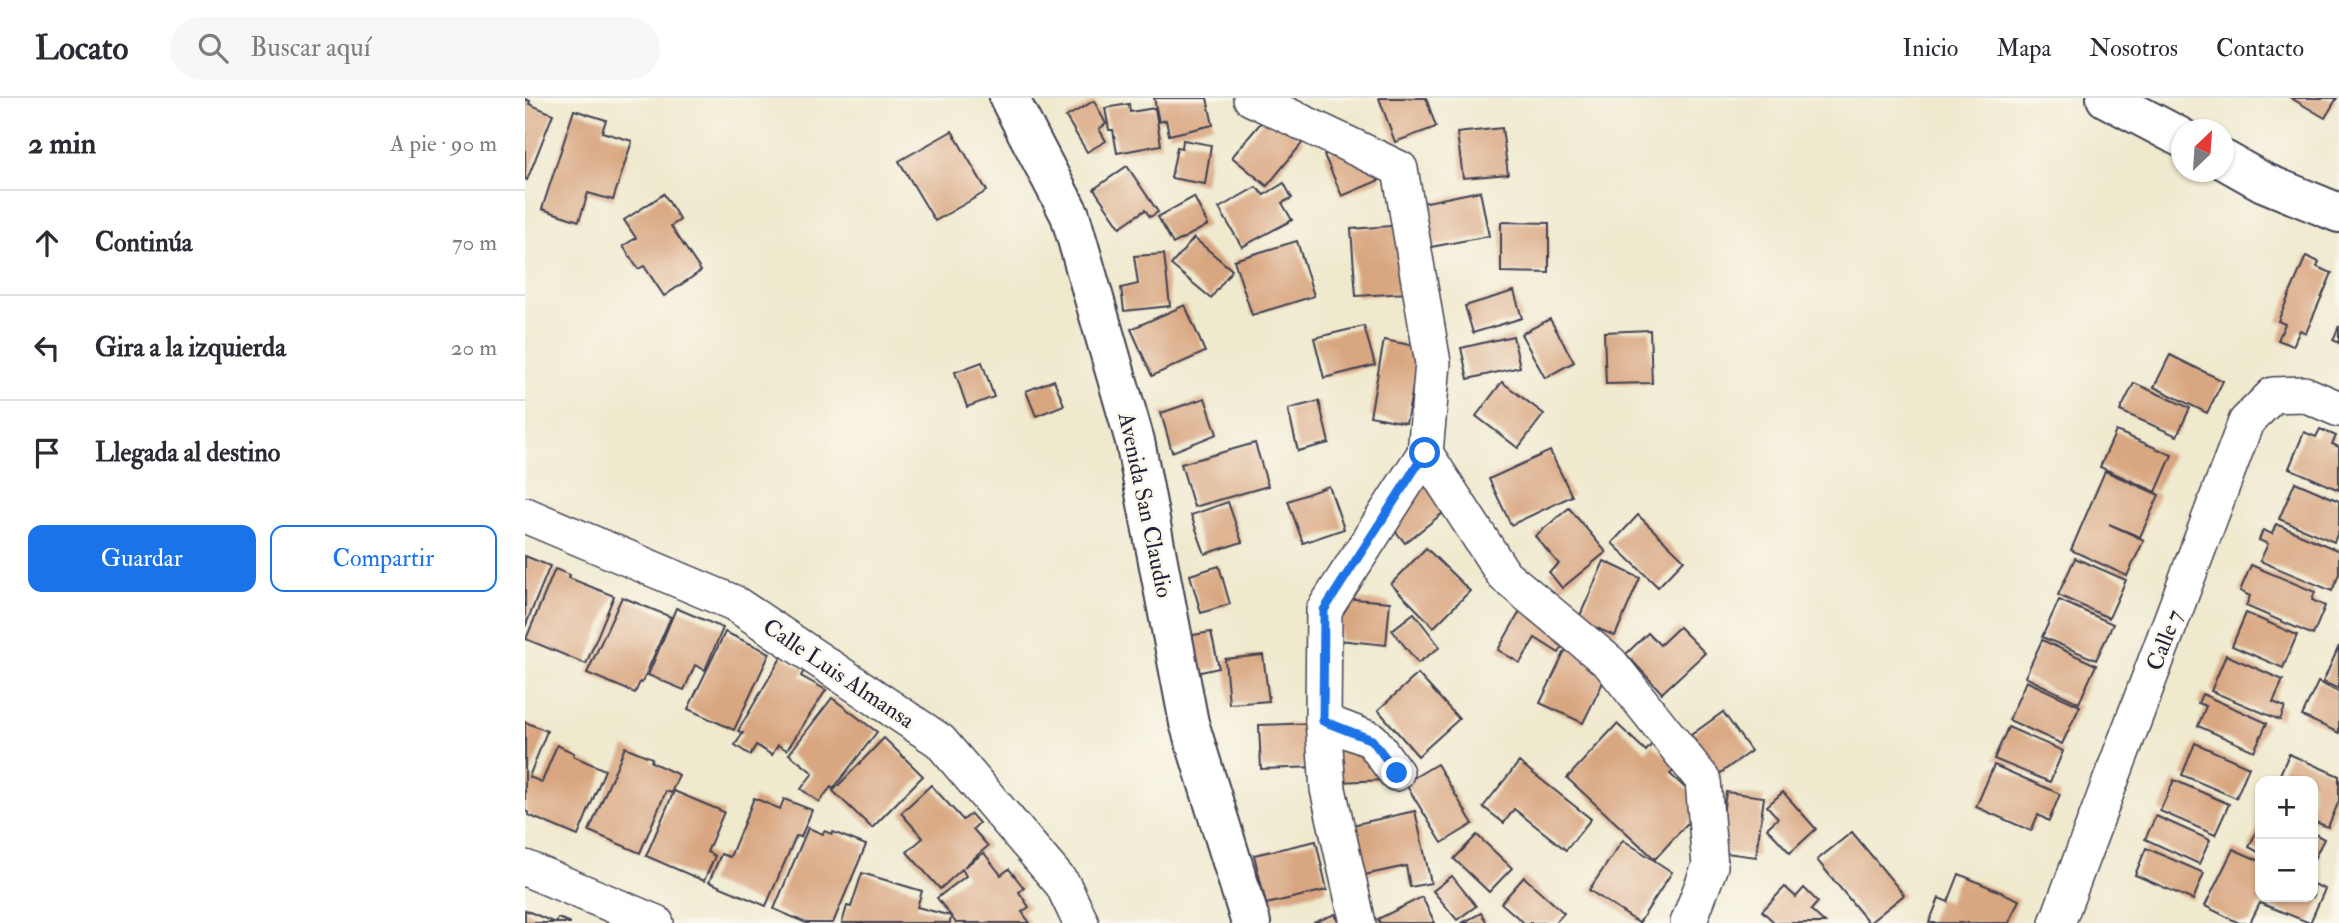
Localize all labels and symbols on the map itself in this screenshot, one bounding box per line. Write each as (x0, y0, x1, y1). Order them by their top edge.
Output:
north arrow (2171, 119, 2234, 182)
street label: Avenida San Claudio (1112, 409, 1179, 600)
route start (1409, 437, 1440, 468)
street label: Calle 7 (2140, 605, 2189, 675)
street label: Calle Luis Almansa (757, 612, 921, 735)
route end (1381, 757, 1412, 788)

